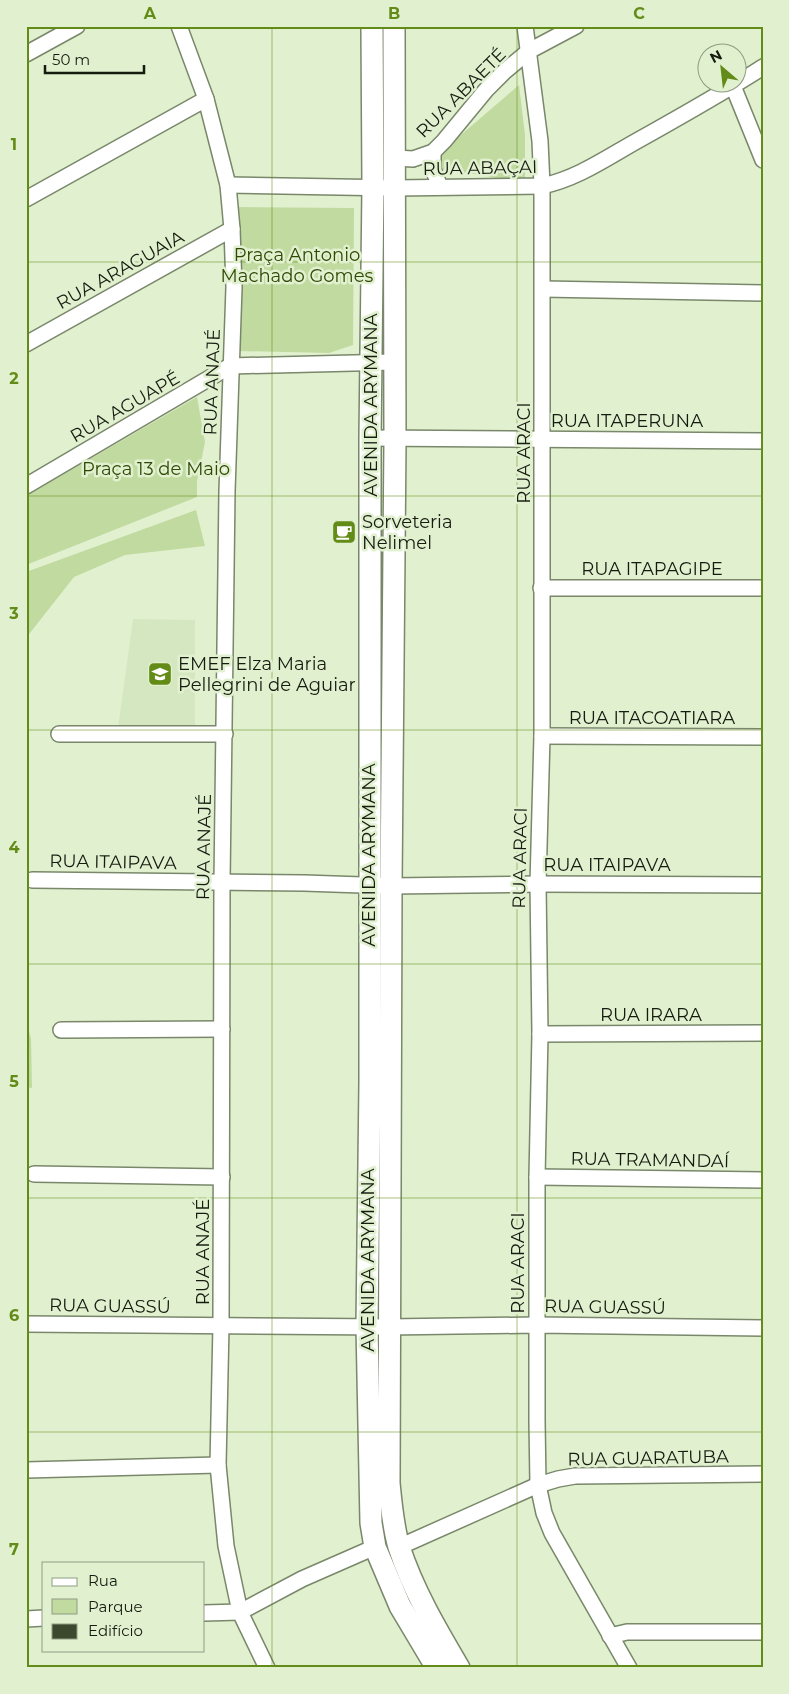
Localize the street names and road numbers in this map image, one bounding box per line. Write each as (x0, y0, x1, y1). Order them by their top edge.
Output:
street label: RUA ABAETÉ (411, 43, 511, 143)
street label: RUA ABAÇAI (423, 156, 537, 180)
street label: RUA ARAGUAIA (52, 226, 188, 314)
street label: AVENIDA ARYMANA (360, 313, 382, 497)
street label: RUA ANAJÉ (199, 328, 225, 436)
street label: RUA AGUAPÉ (66, 367, 184, 447)
street label: RUA ARACI (513, 402, 535, 504)
street label: RUA ITAPERUNA (551, 410, 703, 432)
street label: RUA ITAPAGIPE (581, 558, 723, 580)
street label: RUA ITACOATIARA (569, 707, 735, 729)
street label: AVENIDA ARYMANA (358, 763, 380, 947)
street label: RUA ANAJÉ (192, 794, 216, 900)
street label: RUA ARACI (508, 807, 532, 909)
street label: RUA ITAIPAVA (49, 850, 177, 874)
street label: RUA ITAIPAVA (543, 854, 671, 876)
street label: RUA IRARA (600, 1004, 702, 1026)
street label: RUA TRAMANDAÍ (570, 1148, 730, 1172)
street label: AVENIDA ARYMANA (357, 1168, 379, 1352)
street label: RUA ANAJÉ (192, 1199, 214, 1305)
street label: RUA ARACI (507, 1212, 529, 1314)
street label: RUA GUASSÚ (49, 1294, 171, 1318)
street label: RUA GUASSÚ (544, 1295, 666, 1319)
street label: RUA GUARATUBA (567, 1446, 729, 1470)

